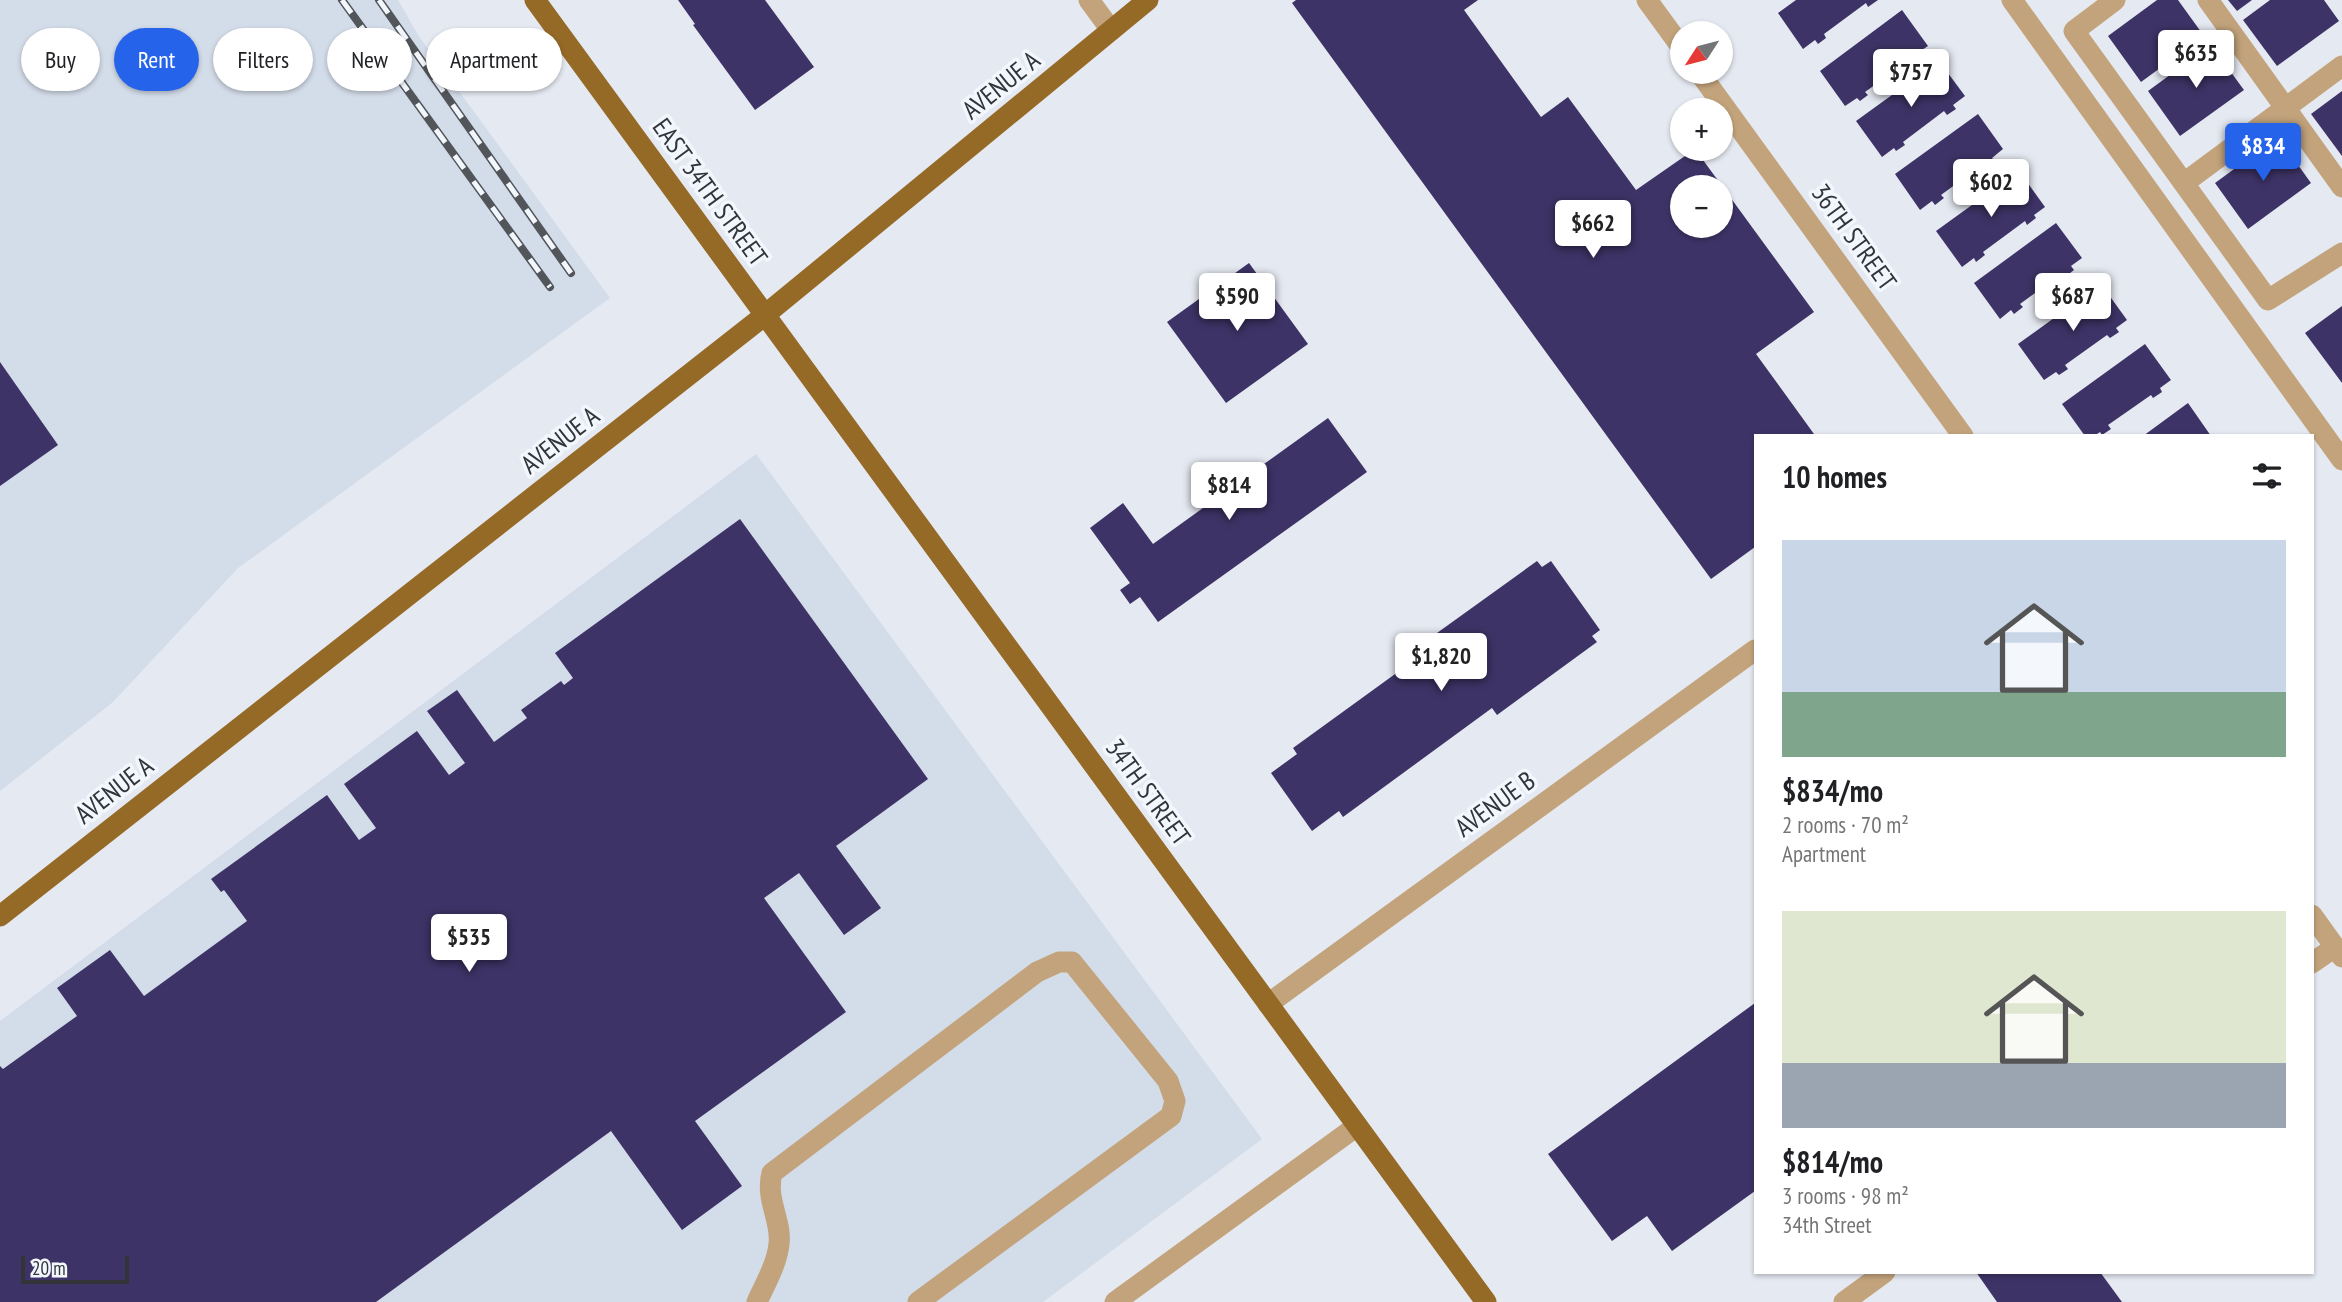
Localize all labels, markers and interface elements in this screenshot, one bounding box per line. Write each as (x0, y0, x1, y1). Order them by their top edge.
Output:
north arrow (1670, 21, 1732, 84)
map controls (1670, 21, 1733, 238)
chip: Buy (21, 28, 100, 91)
chip: Rent (114, 28, 199, 91)
chip: Filters (213, 28, 313, 91)
chip: New (327, 28, 412, 91)
chip: Apartment (426, 28, 562, 91)
pin: $635 (2155, 31, 2237, 90)
text: $635 (2174, 38, 2218, 67)
street label: AVENUE A (955, 43, 1047, 126)
pin: $757 (1870, 50, 1952, 109)
text: $757 (1889, 57, 1933, 86)
button: + (1670, 98, 1733, 161)
street label: EAST 34TH STREET (646, 111, 775, 272)
pin: $834 (2222, 124, 2304, 183)
text: $834 (2241, 131, 2285, 160)
pin: $602 (1950, 160, 2032, 219)
text: $602 (1969, 167, 2013, 196)
button: − (1670, 175, 1733, 238)
street label: 36TH STREET (1805, 177, 1904, 297)
pin: $662 (1552, 201, 1634, 260)
text: $662 (1571, 208, 1615, 237)
pin: $590 (1196, 274, 1278, 333)
pin: $687 (2032, 274, 2114, 333)
text: $590 (1215, 281, 1259, 310)
text: $687 (2051, 281, 2095, 310)
street label: AVENUE A (514, 398, 606, 480)
text: 10 homes (1782, 457, 1887, 496)
icon: filters (2248, 457, 2286, 495)
pin: $814 (1188, 462, 1270, 522)
text: $814 (1207, 470, 1251, 499)
icon: home (1971, 585, 2097, 711)
pin: $1,820 (1384, 634, 1498, 693)
text: $1,820 (1411, 641, 1471, 670)
street label: 34TH STREET (1099, 732, 1198, 852)
street label: AVENUE A (68, 748, 160, 830)
street label: AVENUE B (1448, 764, 1541, 844)
text: $834/mo (1782, 771, 1883, 810)
text: 2 rooms · 70 m² (1782, 810, 1909, 839)
text: Apartment (1782, 839, 1866, 868)
pin: $535 (428, 914, 510, 974)
text: $535 (447, 922, 491, 951)
icon: home (1971, 956, 2097, 1082)
text: $814/mo (1782, 1142, 1883, 1181)
text: 3 rooms · 98 m² (1782, 1181, 1909, 1210)
text: 34th Street (1782, 1210, 1872, 1239)
scale bar (21, 1253, 130, 1285)
text: 20 m (32, 1256, 66, 1280)

